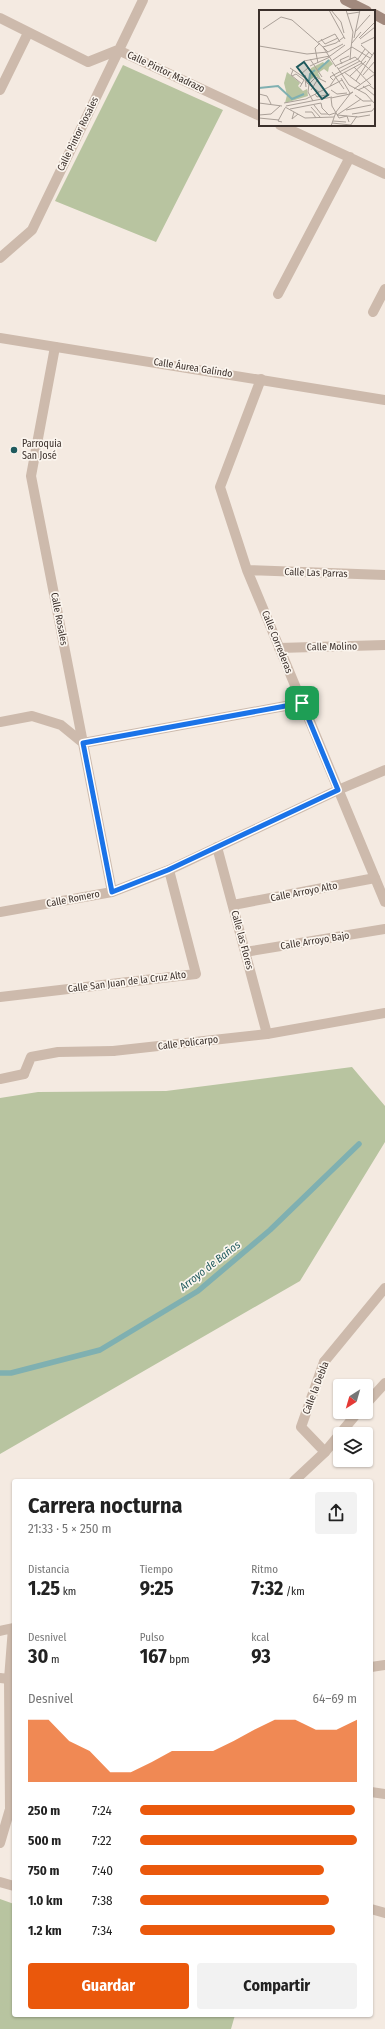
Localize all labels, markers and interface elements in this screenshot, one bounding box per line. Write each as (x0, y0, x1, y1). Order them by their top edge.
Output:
inset map (259, 10, 375, 126)
street label: Calle Pintor Madrazo (125, 49, 207, 95)
street label: Calle Pintor Rosales (55, 95, 101, 173)
street label: Calle Áurea Galindo (153, 354, 234, 380)
place label: Parroquia San José (22, 438, 62, 462)
marker: Parroquia San José (9, 445, 19, 455)
street label: Calle Las Parras (284, 566, 348, 580)
street label: Calle Rosales (48, 592, 70, 646)
street label: Calle Correderas (259, 609, 295, 675)
street label: Calle Molino (307, 641, 357, 653)
pin (285, 686, 319, 720)
icon: arrive (291, 692, 313, 714)
street label: Calle Arroyo Alto (270, 880, 338, 904)
street label: Calle Romero (45, 888, 101, 910)
street label: Calle las Flores (228, 909, 256, 971)
street label: Calle Arroyo Bajo (280, 930, 350, 952)
street label: Calle San Juan de la Cruz Alto (67, 969, 187, 995)
street label: Calle Policarpo (157, 1033, 219, 1053)
water label: Arroyo de Baños (176, 1238, 243, 1294)
street label: Calle la Debla (300, 1360, 332, 1416)
north arrow (333, 1379, 373, 1419)
map controls (333, 1379, 373, 1467)
button: layers (333, 1427, 373, 1467)
text: Carrera nocturna (28, 1492, 182, 1519)
button: share (315, 1492, 357, 1534)
text: 21:33 · 5 × 250 m (28, 1521, 111, 1536)
text: Distancia (28, 1563, 69, 1576)
text: Tiempo (140, 1563, 173, 1576)
text: Ritmo (251, 1563, 278, 1576)
text: 1.25 (28, 1576, 60, 1600)
text: 9:25 (140, 1576, 174, 1600)
text: 7:32 (251, 1576, 283, 1600)
text: km (60, 1585, 76, 1598)
text: /km (283, 1585, 305, 1598)
text: Desnivel (28, 1631, 66, 1644)
text: Pulso (140, 1631, 164, 1644)
text: kcal (251, 1631, 269, 1644)
text: 30 (28, 1644, 48, 1668)
text: 167 (140, 1644, 167, 1668)
text: 93 (251, 1644, 271, 1668)
text: m (48, 1653, 59, 1666)
text: bpm (167, 1653, 190, 1666)
text: Desnivel (28, 1691, 73, 1706)
text: 64–69 m (312, 1691, 357, 1706)
text: 250 m (28, 1803, 60, 1818)
text: 7:24 (92, 1803, 112, 1818)
text: 500 m (28, 1833, 61, 1848)
text: 7:22 (92, 1833, 112, 1848)
text: 750 m (28, 1863, 60, 1878)
text: 7:40 (92, 1863, 113, 1878)
text: 1.0 km (28, 1893, 63, 1908)
text: 7:38 (92, 1893, 113, 1908)
text: 1.2 km (28, 1923, 62, 1938)
text: 7:34 (92, 1923, 112, 1938)
button: Guardar (28, 1963, 189, 2009)
button: Compartir (197, 1963, 357, 2009)

